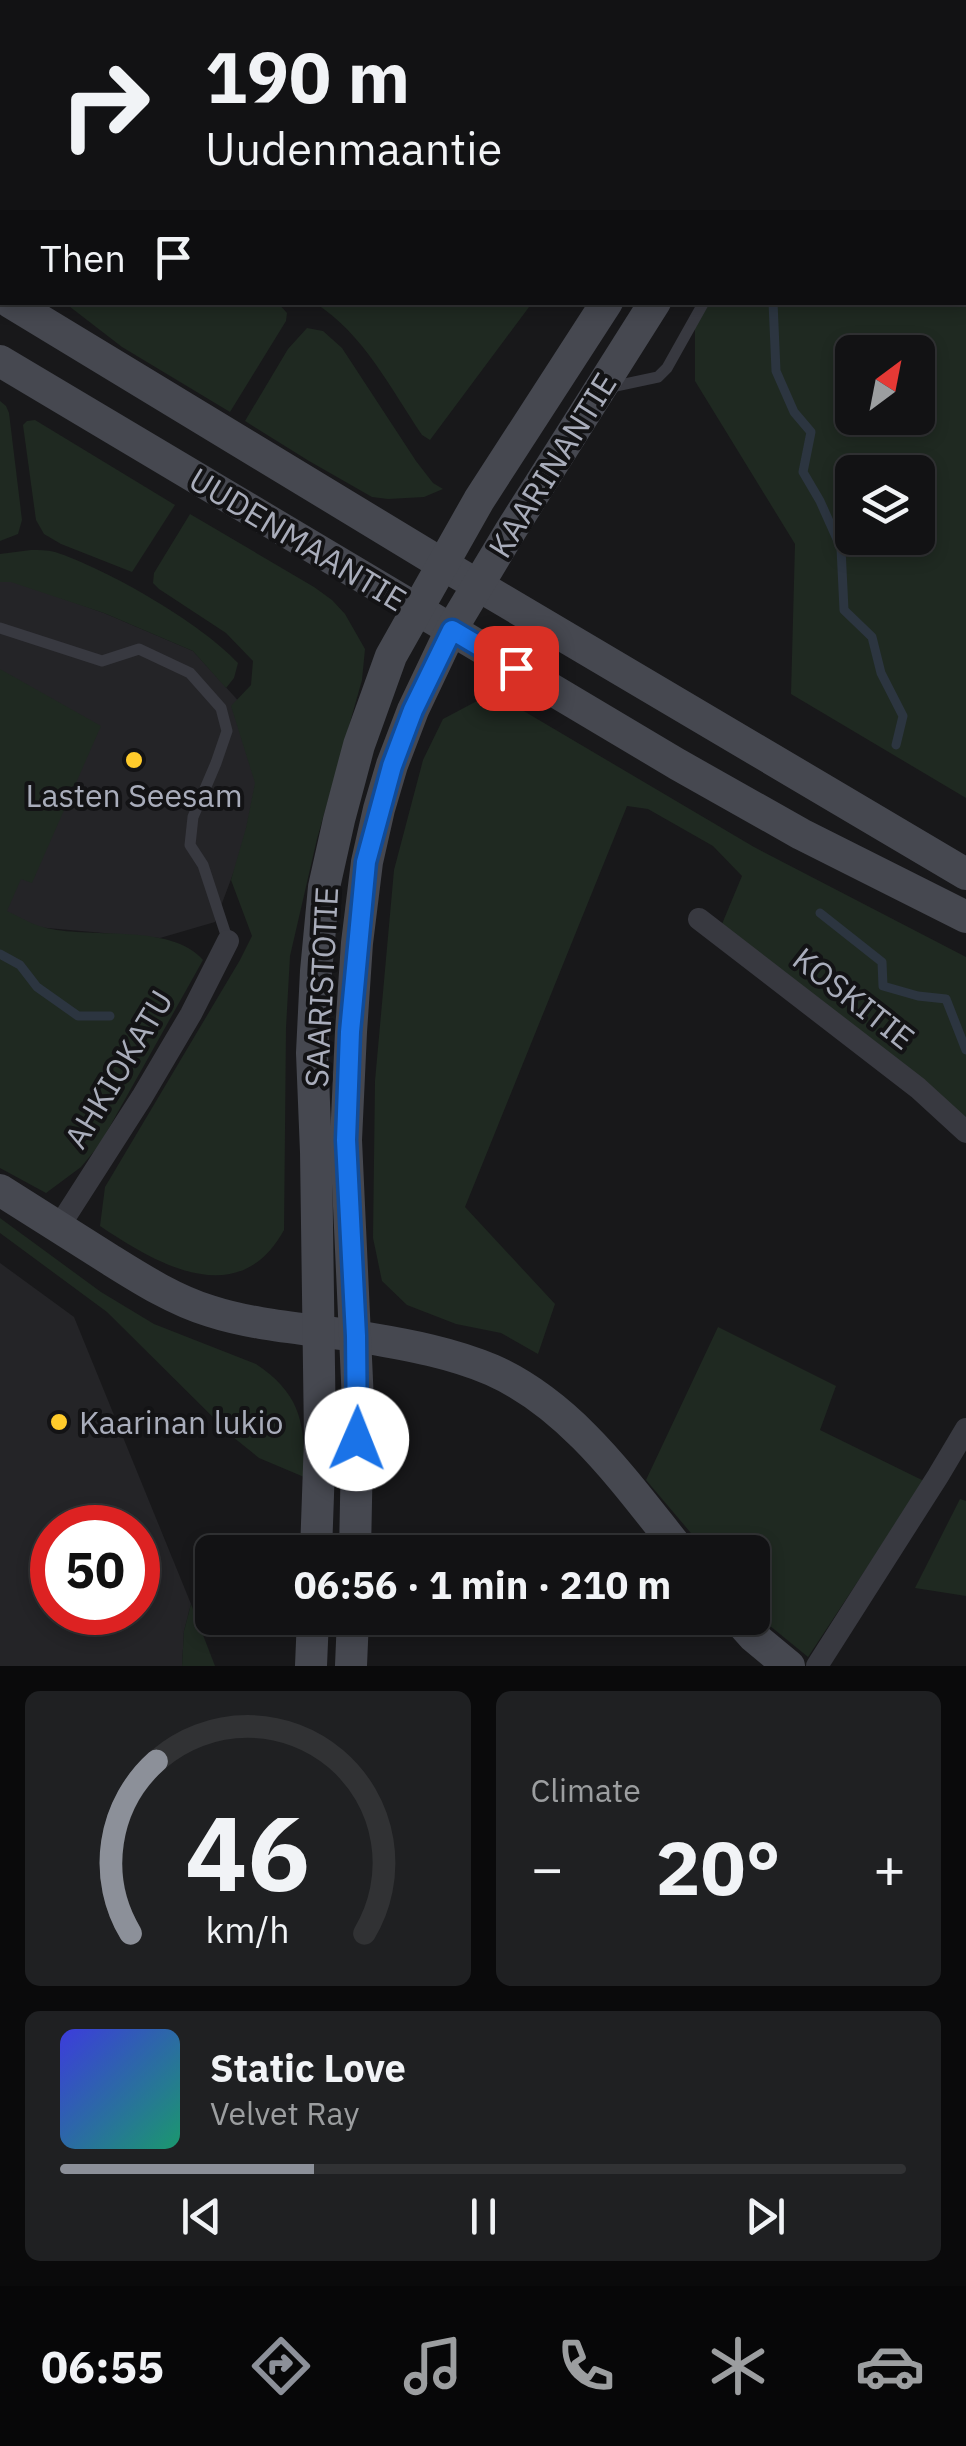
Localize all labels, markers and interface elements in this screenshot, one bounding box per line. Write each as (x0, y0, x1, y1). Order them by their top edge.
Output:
text: 190 m (205, 31, 410, 122)
icon: right (40, 40, 170, 170)
text: Uudenmaantie (205, 119, 502, 177)
icon: arrive (146, 230, 201, 285)
text: Then (40, 233, 126, 282)
north arrow (835, 335, 935, 435)
map controls (835, 335, 935, 555)
street label: KAARINANTIE (478, 365, 626, 565)
button: layers (835, 455, 935, 555)
street label: UUDENMAANTIE (182, 458, 414, 620)
pin (474, 626, 559, 711)
icon: arrive (489, 641, 544, 696)
marker: Lasten Seesam (123, 749, 145, 771)
place label: Lasten Seesam (25, 774, 243, 816)
street label: SAARISTOTIE (295, 886, 347, 1088)
street label: KOSKITIE (785, 937, 923, 1059)
street label: AHKIOKATU (54, 982, 182, 1156)
position arrow (305, 1387, 409, 1491)
place label: Kaarinan lukio (79, 1401, 283, 1443)
marker: Kaarinan lukio (48, 1411, 70, 1433)
speed limit sign: 50 (30, 1505, 160, 1635)
text: 06:56 · 1 min · 210 m (294, 1560, 671, 1609)
text: Climate (531, 1769, 641, 1811)
text: 46 (185, 1784, 310, 1920)
text: 20° (656, 1818, 781, 1916)
text: − (531, 1832, 564, 1903)
text: + (873, 1832, 906, 1903)
text: km/h (206, 1906, 290, 1953)
text: Static Love (210, 2043, 406, 2092)
text: Velvet Ray (210, 2092, 359, 2134)
icon: previous (174, 2189, 229, 2244)
icon: pause (456, 2189, 511, 2244)
icon: next (738, 2189, 793, 2244)
icon: directions (246, 2331, 316, 2401)
icon: music (398, 2331, 468, 2401)
icon: phone (551, 2331, 621, 2401)
icon: climate (703, 2331, 773, 2401)
icon: car (855, 2331, 925, 2401)
text: 06:55 (41, 2337, 164, 2395)

